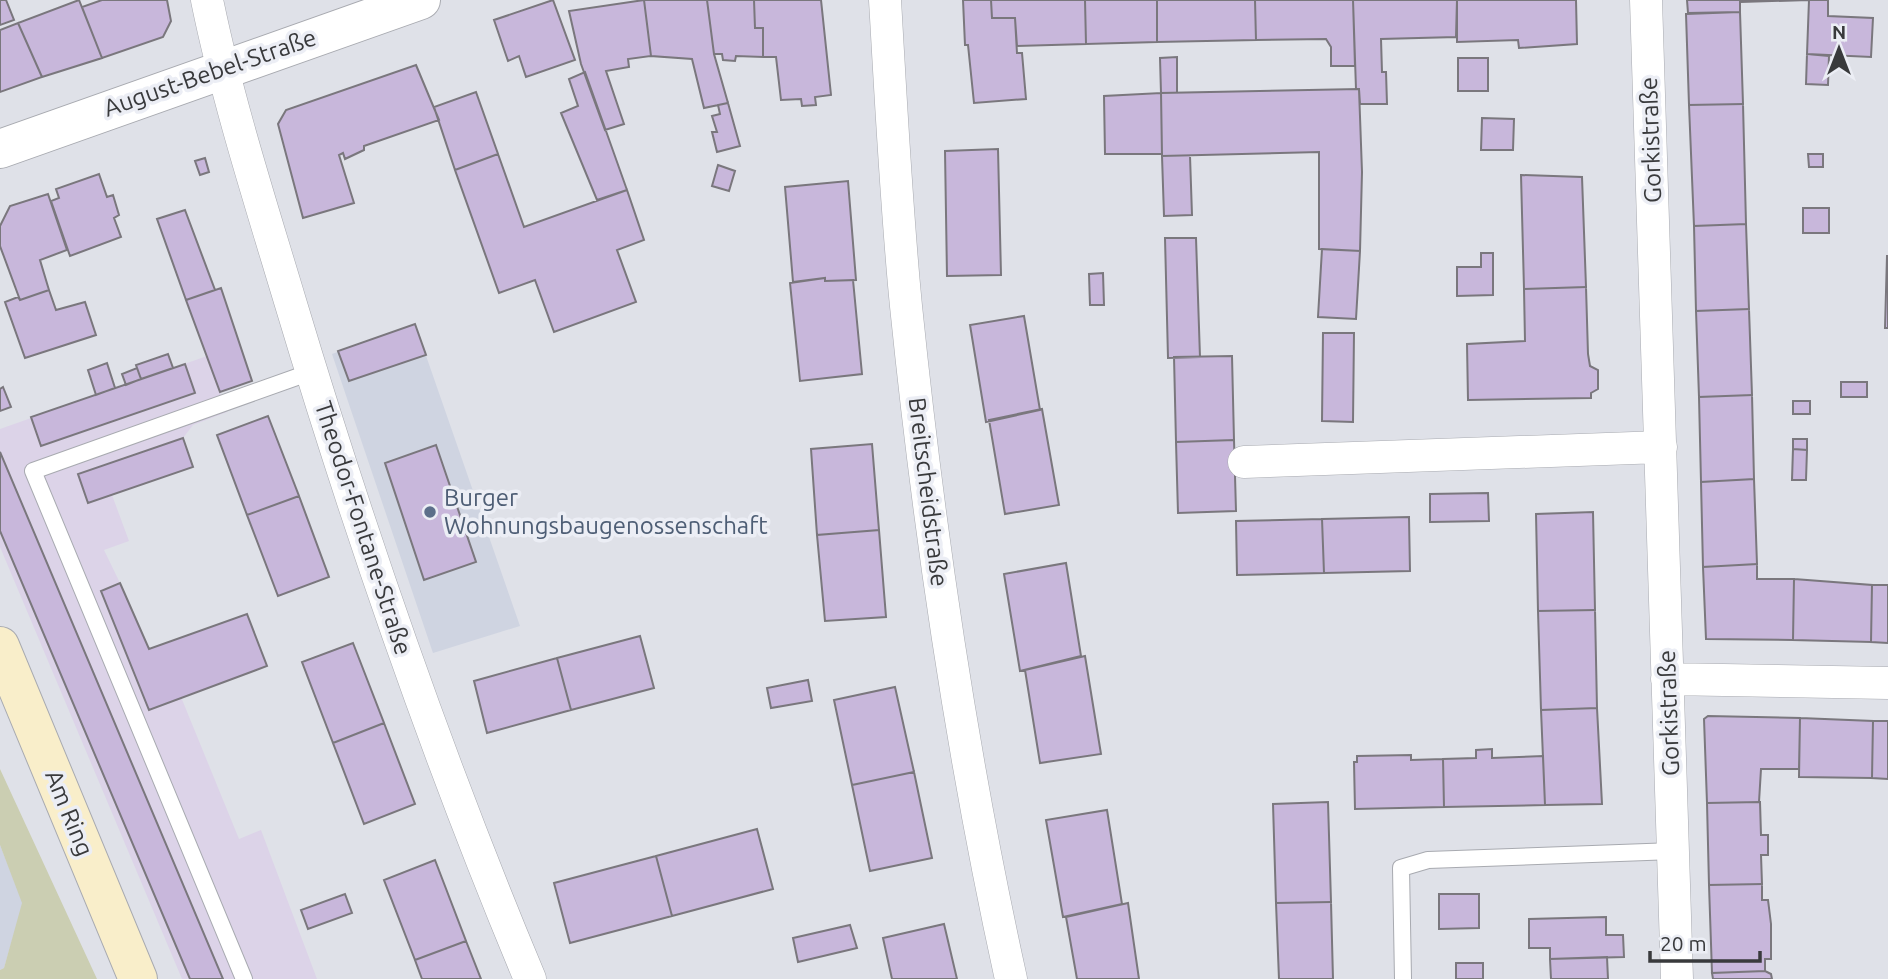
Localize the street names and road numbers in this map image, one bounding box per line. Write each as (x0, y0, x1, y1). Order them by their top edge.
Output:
street label: August-Bebel-Straße (100, 23, 320, 122)
street label: Gorkistraße (1635, 77, 1666, 203)
street label: Breitscheidstraße (904, 396, 953, 588)
street label: Theodor-Fontane-Straße (310, 398, 417, 658)
street label: Gorkistraße (1653, 650, 1684, 776)
street label: Am Ring (40, 766, 99, 860)

